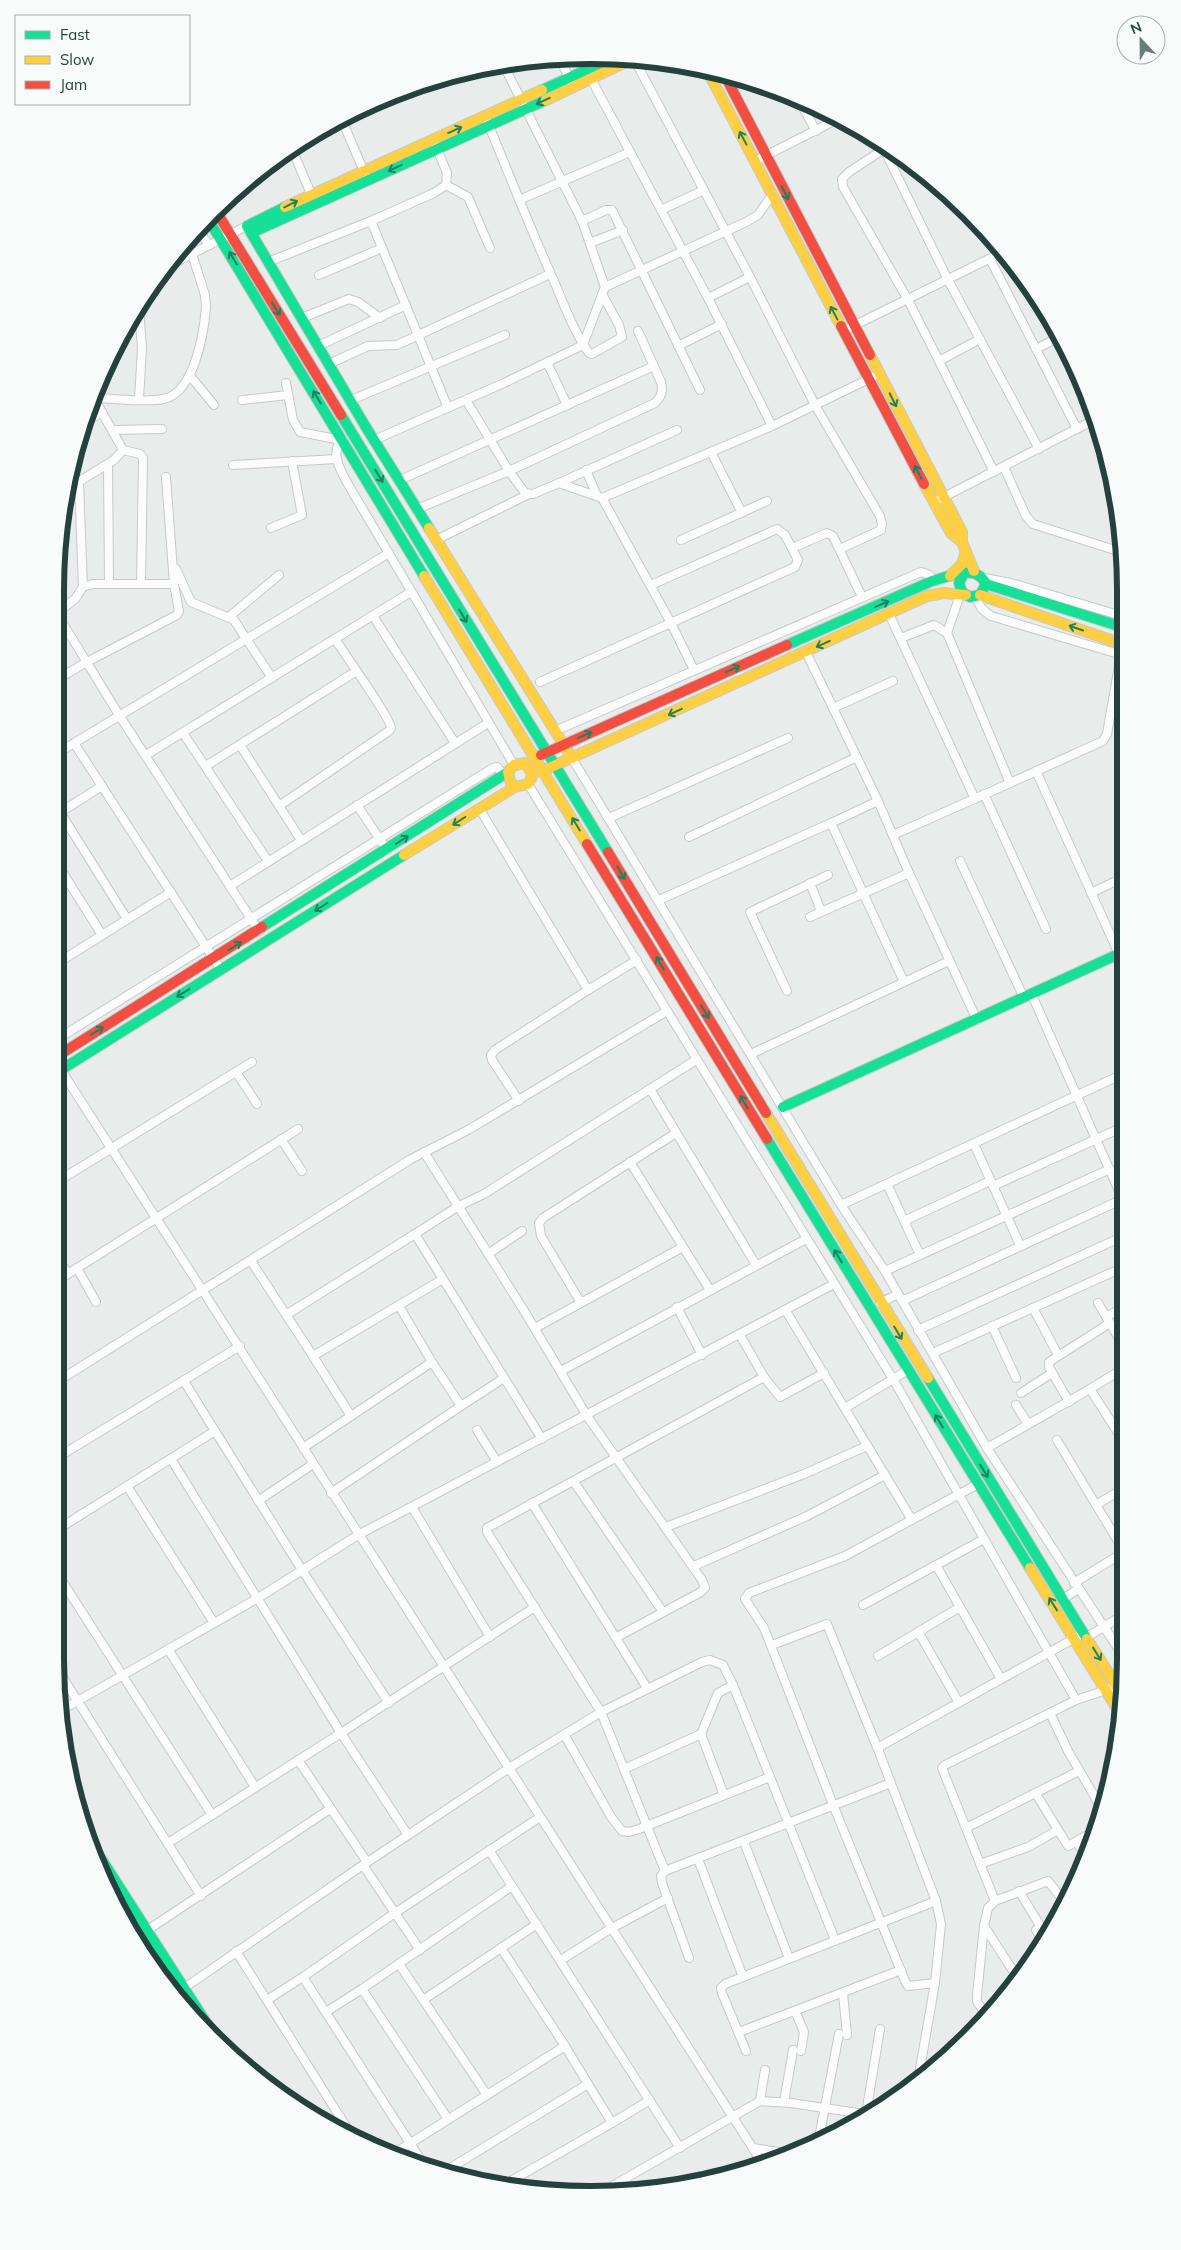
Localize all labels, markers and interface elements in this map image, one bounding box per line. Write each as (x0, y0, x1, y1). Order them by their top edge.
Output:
legend (15, 15, 190, 105)
north arrow (1116, 15, 1166, 65)
text: N (1128, 18, 1144, 38)
text: Fast (60, 25, 90, 44)
text: Slow (60, 50, 94, 69)
text: Jam (60, 75, 87, 94)
one-way arrow (536, 97, 551, 107)
one-way arrow (447, 125, 462, 135)
one-way arrow (738, 131, 747, 146)
one-way arrow (388, 163, 403, 173)
one-way arrow (780, 186, 790, 201)
one-way arrow (283, 199, 298, 208)
one-way arrow (228, 252, 238, 266)
one-way arrow (272, 301, 282, 315)
one-way arrow (829, 306, 838, 321)
one-way arrow (312, 391, 322, 405)
one-way arrow (888, 392, 898, 407)
one-way arrow (913, 465, 923, 480)
one-way arrow (374, 469, 384, 483)
one-way arrow (874, 598, 889, 608)
one-way arrow (458, 608, 468, 622)
one-way arrow (1068, 622, 1084, 632)
one-way arrow (816, 640, 831, 650)
one-way arrow (725, 664, 740, 674)
one-way arrow (668, 707, 683, 717)
one-way arrow (577, 730, 592, 740)
one-way arrow (452, 817, 466, 827)
one-way arrow (570, 817, 580, 831)
one-way arrow (395, 835, 409, 846)
one-way arrow (616, 866, 626, 880)
one-way arrow (314, 902, 328, 913)
one-way arrow (227, 940, 241, 950)
one-way arrow (654, 956, 664, 970)
one-way arrow (176, 988, 190, 999)
one-way arrow (701, 1005, 711, 1019)
one-way arrow (89, 1026, 103, 1036)
one-way arrow (738, 1096, 748, 1110)
one-way arrow (832, 1249, 842, 1263)
one-way arrow (894, 1326, 904, 1340)
one-way arrow (934, 1414, 944, 1428)
one-way arrow (979, 1464, 989, 1478)
one-way arrow (1047, 1597, 1057, 1611)
one-way arrow (1092, 1647, 1102, 1661)

